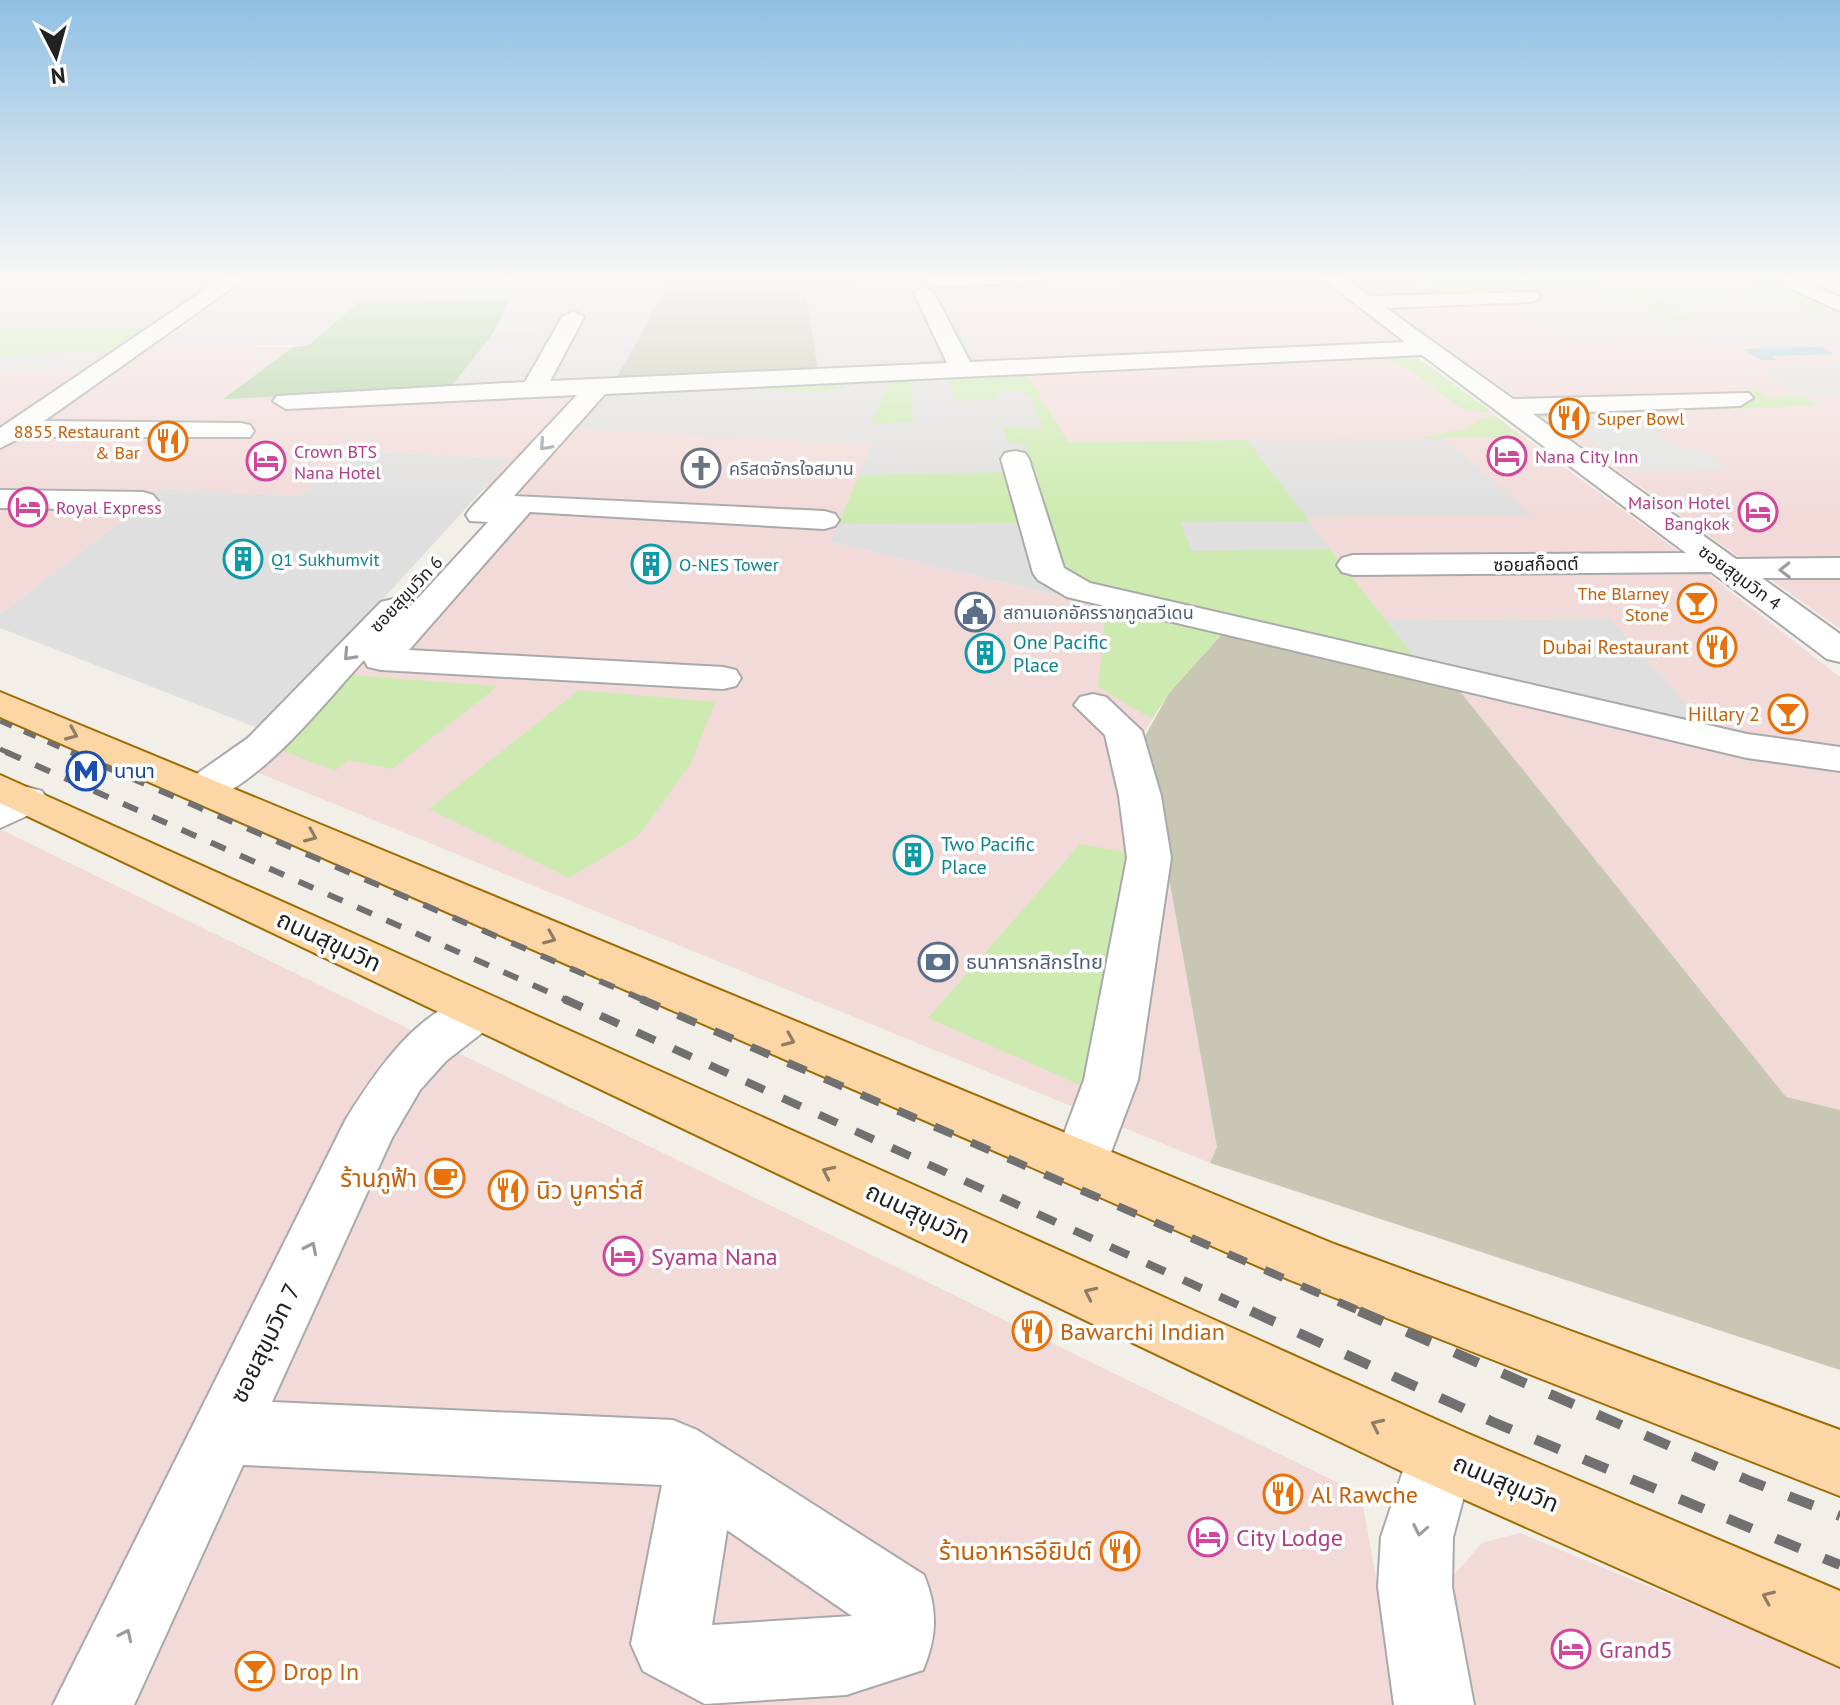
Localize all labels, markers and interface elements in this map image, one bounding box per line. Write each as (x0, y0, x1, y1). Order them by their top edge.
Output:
north arrow (16, 16, 96, 96)
text: N (49, 61, 67, 91)
restaurant icon: Super Bowl (1548, 397, 1590, 439)
place label: Super Bowl (1597, 407, 1685, 430)
place label: 8855 Restaurant & Bar (14, 420, 140, 464)
restaurant icon: 8855 Restaurant & Bar (147, 420, 189, 462)
one-way arrow (541, 435, 555, 450)
hotel icon: Nana City Inn (1486, 435, 1528, 477)
hotel icon: Crown BTS Nana Hotel (245, 440, 287, 482)
place label: Crown BTS Nana Hotel (294, 440, 381, 484)
place label: Nana City Inn (1535, 445, 1638, 468)
church icon: คริสตจักรใจสมาน (680, 447, 722, 489)
place label: คริสตจักรใจสมาน (729, 457, 854, 480)
hotel icon: Royal Express (7, 486, 49, 528)
place label: Maison Hotel Bangkok (1628, 491, 1731, 535)
hotel icon: Maison Hotel Bangkok (1737, 491, 1779, 533)
place label: Royal Express (56, 496, 162, 519)
building icon: Q1 Sukhumvit (222, 538, 264, 580)
street label: ซอยสุขุมวิท 4 (1694, 539, 1786, 615)
building icon: O-NES Tower (630, 543, 672, 585)
place label: Q1 Sukhumvit (271, 548, 380, 571)
street label: ซอยสุขุมวิท 6 (365, 551, 447, 637)
street label: ซอยสก็อตต์ (1493, 552, 1579, 576)
place label: O-NES Tower (679, 553, 779, 576)
one-way arrow (1778, 561, 1791, 578)
place label: The Blarney Stone (1577, 582, 1670, 626)
bar icon: The Blarney Stone (1676, 582, 1718, 624)
public building icon: สถานเอกอัครราชทูตสวีเดน (954, 591, 996, 633)
place label: สถานเอกอัครราชทูตสวีเดน (1003, 601, 1194, 625)
restaurant icon: Dubai Restaurant (1696, 626, 1738, 668)
place label: One Pacific Place (1013, 629, 1108, 678)
building icon: One Pacific Place (964, 632, 1006, 674)
place label: Dubai Restaurant (1542, 634, 1689, 660)
one-way arrow (343, 646, 358, 660)
bar icon: Hillary 2 (1767, 693, 1809, 735)
place label: Hillary 2 (1688, 701, 1760, 727)
one-way arrow (64, 724, 78, 740)
metro station icon: นานา (65, 750, 107, 792)
place label: นานา (114, 758, 155, 784)
one-way arrow (303, 826, 317, 842)
place label: Two Pacific Place (941, 831, 1035, 880)
building icon: Two Pacific Place (892, 834, 934, 876)
street label: ถนนสุขุมวิท (272, 903, 386, 979)
one-way arrow (542, 929, 556, 945)
bank icon: ธนาคารกสิกรไทย (917, 941, 959, 983)
place label: ธนาคารกสิกรไทย (966, 949, 1103, 975)
one-way arrow (781, 1030, 795, 1046)
cafe icon: ร้านภูฟ้า (424, 1157, 466, 1199)
place label: ร้านภูฟ้า (340, 1163, 417, 1194)
one-way arrow (822, 1166, 837, 1182)
restaurant icon: นิว บูคาร่าส์ (487, 1169, 529, 1211)
place label: นิว บูคาร่าส์ (536, 1175, 643, 1206)
street label: ถนนสุขุมวิท (861, 1175, 975, 1251)
hotel icon: Syama Nana (602, 1235, 644, 1277)
place label: Syama Nana (651, 1241, 778, 1272)
one-way arrow (301, 1242, 317, 1257)
street label: ซอยสุขุมวิท 7 (223, 1278, 307, 1408)
one-way arrow (1083, 1287, 1098, 1303)
restaurant icon: Bawarchi Indian (1011, 1310, 1053, 1352)
place label: Bawarchi Indian (1060, 1316, 1225, 1347)
one-way arrow (1370, 1419, 1385, 1435)
street label: ถนนสุขุมวิท (1448, 1447, 1564, 1519)
restaurant icon: Al Rawche (1262, 1473, 1304, 1515)
place label: Al Rawche (1311, 1479, 1418, 1510)
hotel icon: City Lodge (1187, 1516, 1229, 1558)
place label: City Lodge (1236, 1522, 1343, 1553)
one-way arrow (1412, 1523, 1429, 1536)
restaurant icon: ร้านอาหารอียิปต์ (1099, 1530, 1141, 1572)
place label: ร้านอาหารอียิปต์ (939, 1536, 1092, 1567)
one-way arrow (1762, 1591, 1777, 1607)
one-way arrow (116, 1628, 132, 1643)
hotel icon: Grand5 (1550, 1628, 1592, 1670)
place label: Grand5 (1599, 1634, 1673, 1665)
bar icon: Drop In (234, 1650, 276, 1692)
place label: Drop In (283, 1656, 359, 1687)

